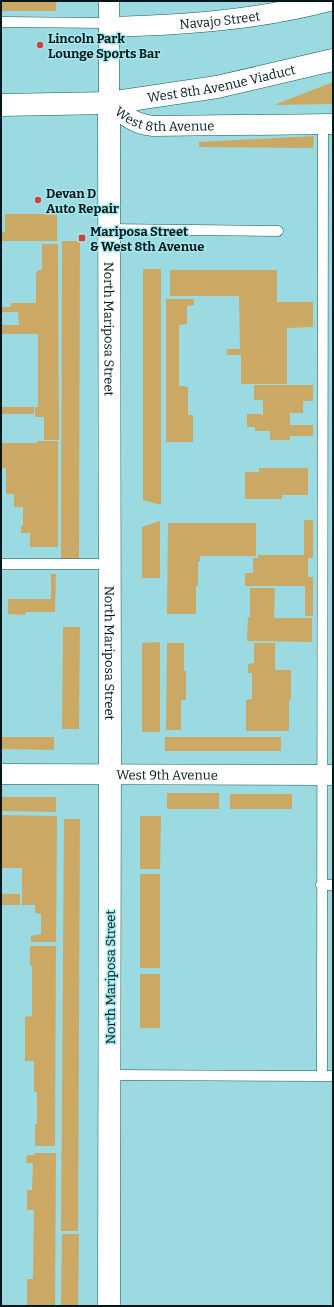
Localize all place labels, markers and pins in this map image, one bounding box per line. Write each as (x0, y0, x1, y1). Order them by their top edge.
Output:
place label: Lincoln Park Lounge Sports Bar (48, 31, 160, 61)
marker: Lincoln Park Lounge Sports Bar (35, 40, 45, 50)
place label: Devan D Auto Repair (46, 186, 119, 216)
marker: Devan D Auto Repair (33, 195, 43, 205)
place label: Mariposa Street & West 8th Avenue (90, 224, 204, 254)
marker: Mariposa Street & West 8th Avenue (77, 233, 87, 243)

